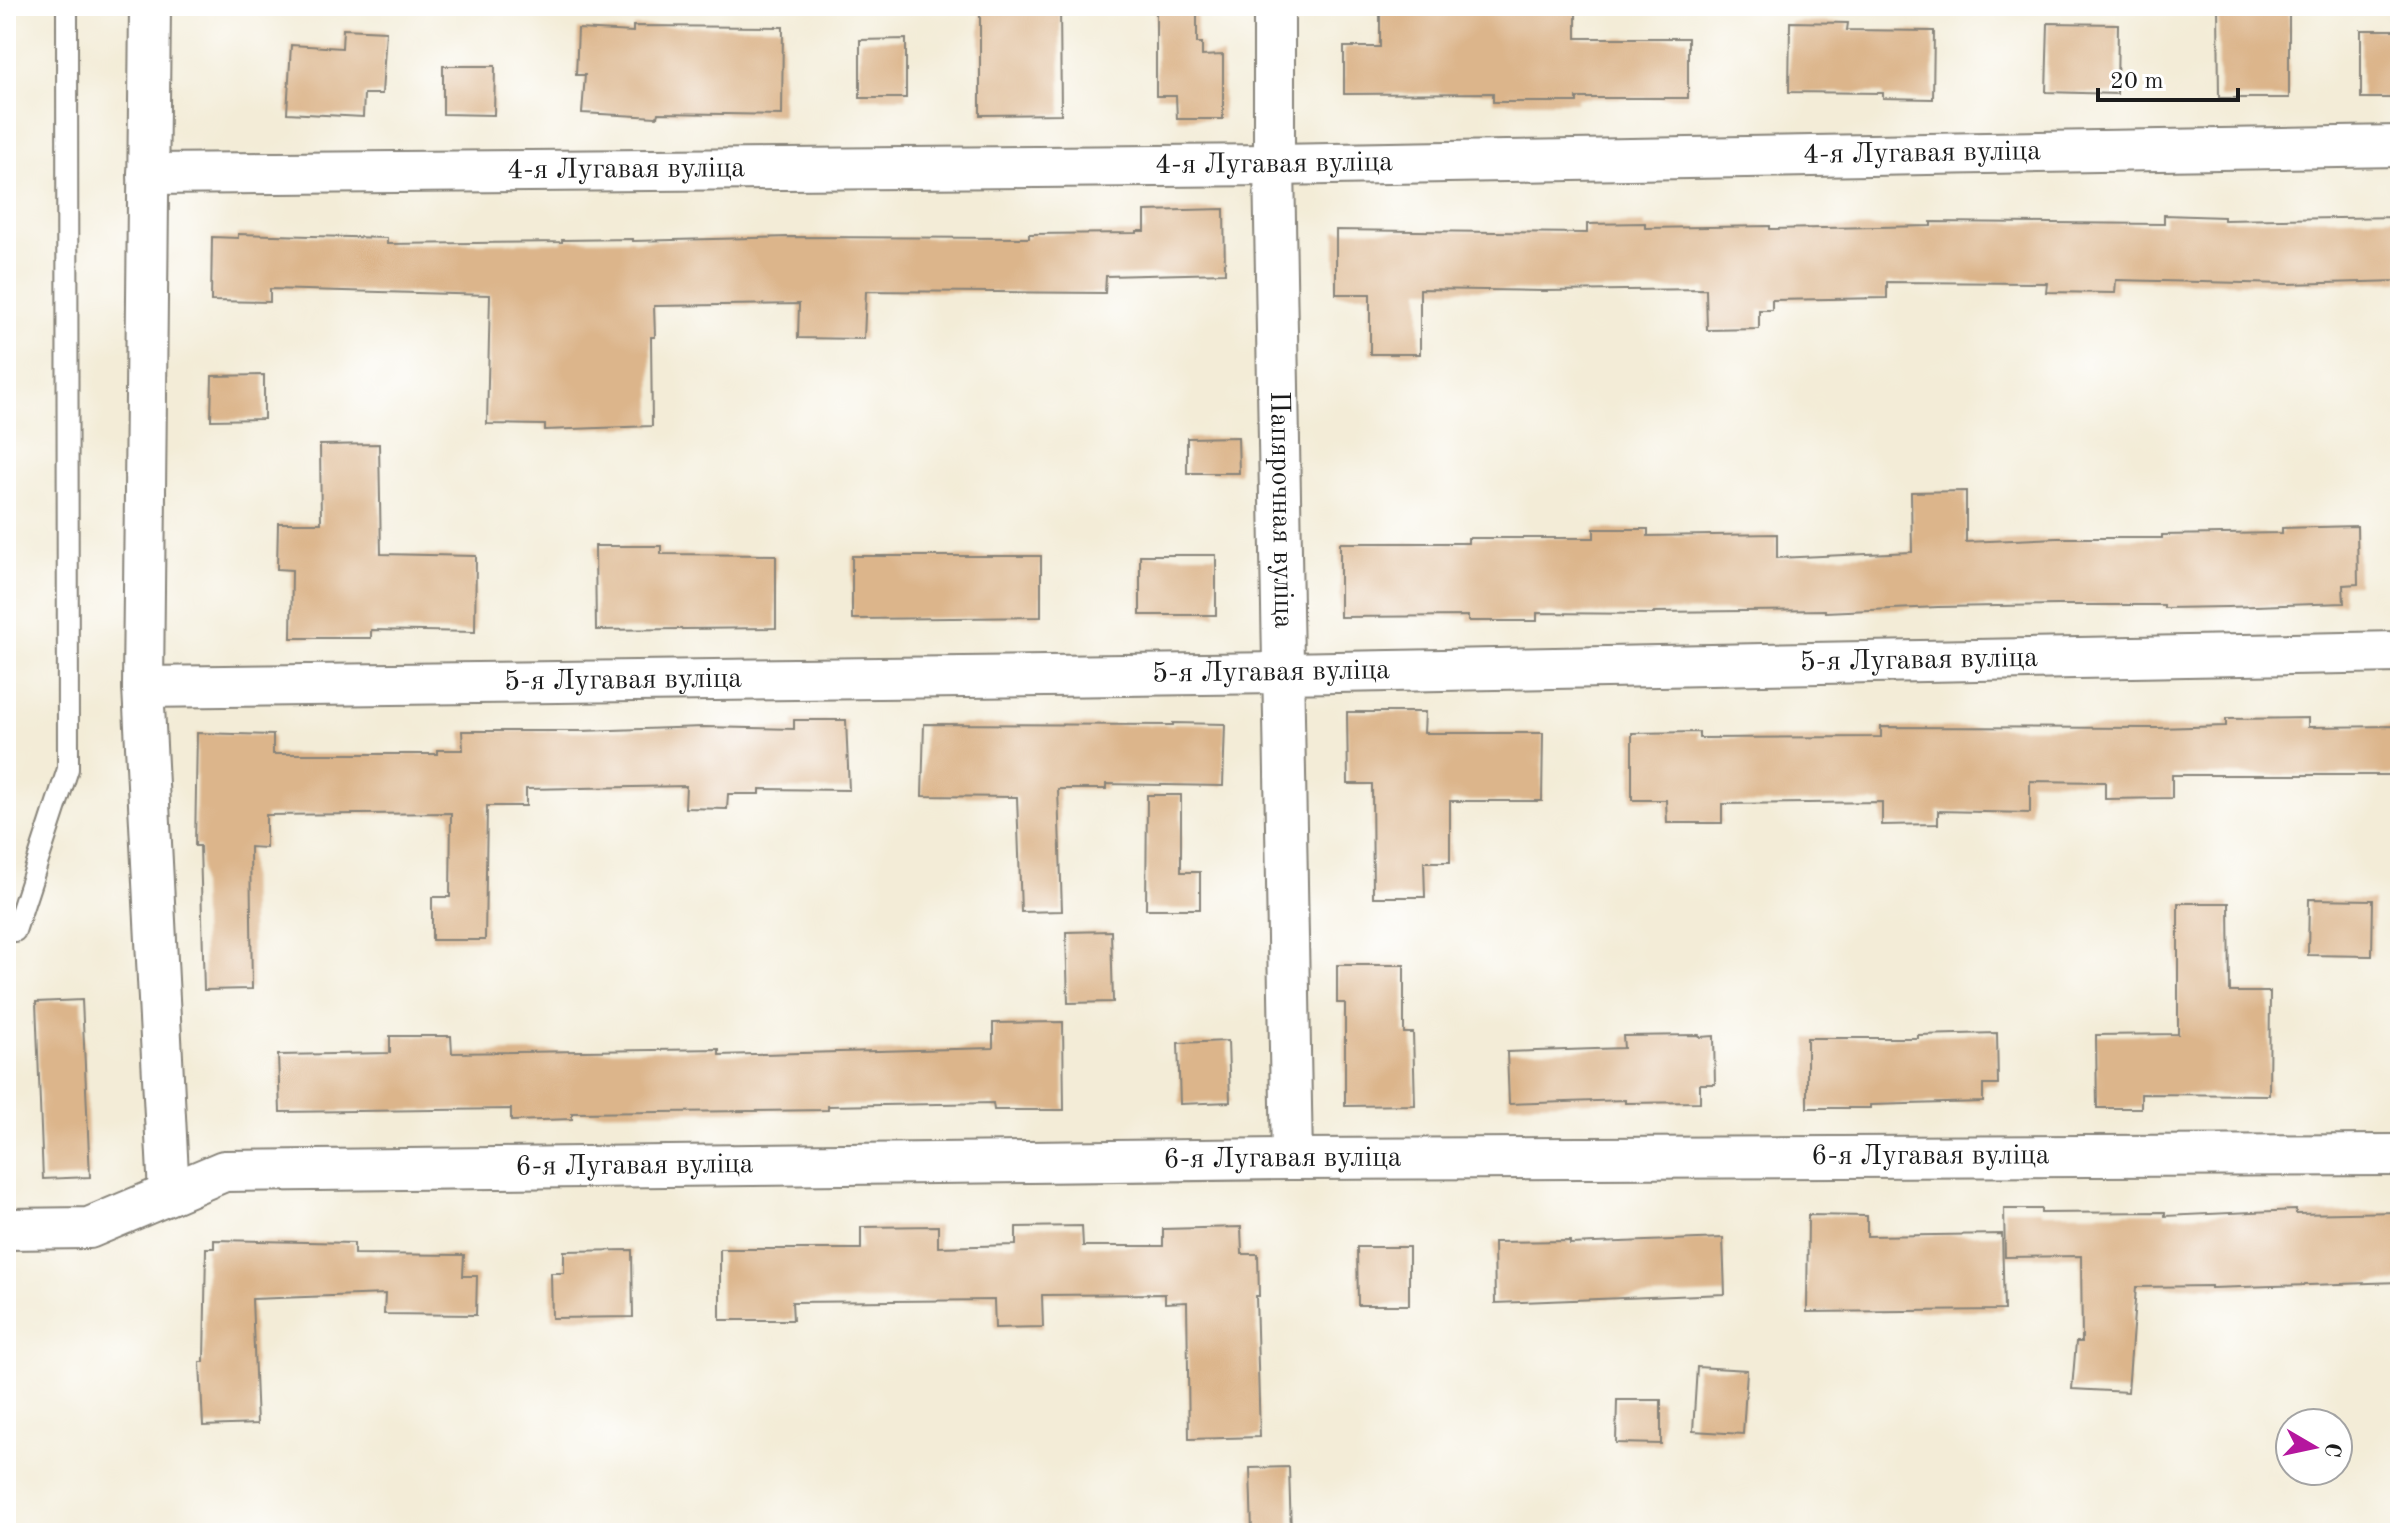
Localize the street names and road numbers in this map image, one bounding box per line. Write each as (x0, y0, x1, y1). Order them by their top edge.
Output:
street label: 4-я Лугавая вуліца (1803, 138, 2041, 170)
street label: 4-я Лугавая вуліца (1155, 149, 1393, 180)
street label: 4-я Лугавая вуліца (507, 155, 745, 185)
street label: Папярочная вуліца (1264, 391, 1296, 629)
street label: 5-я Лугавая вуліца (1799, 645, 2038, 677)
street label: 5-я Лугавая вуліца (1152, 657, 1390, 689)
street label: 5-я Лугавая вуліца (504, 666, 742, 697)
street label: 6-я Лугавая вуліца (1811, 1142, 2050, 1171)
street label: 6-я Лугавая вуліца (1163, 1145, 1402, 1174)
street label: 6-я Лугавая вуліца (515, 1151, 754, 1182)

